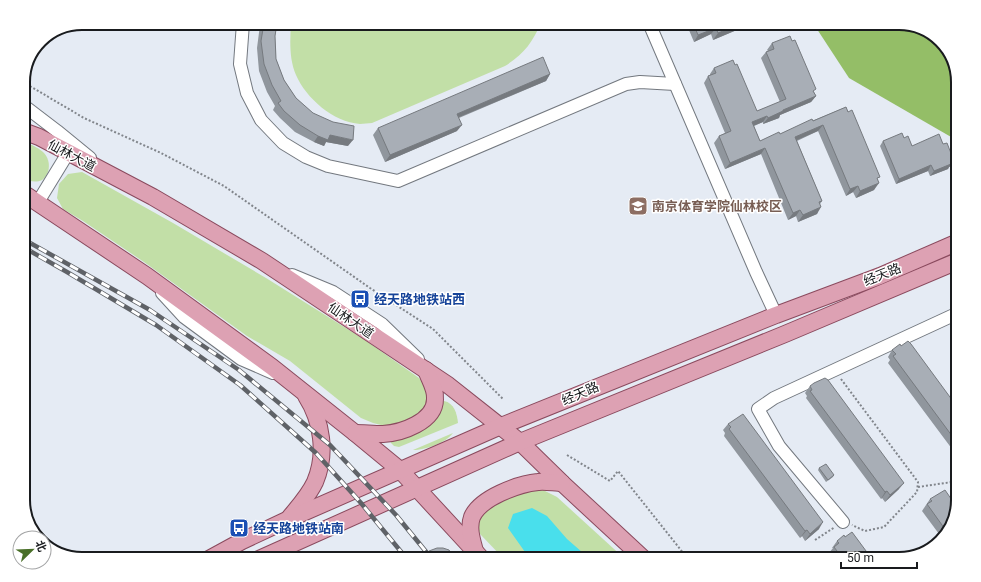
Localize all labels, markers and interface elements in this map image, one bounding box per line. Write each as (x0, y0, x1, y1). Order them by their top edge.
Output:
street label: 仙林大道 (45, 137, 98, 174)
school or university icon: 南京体育学院仙林校区 (627, 195, 649, 217)
place label: 南京体育学院仙林校区 (652, 199, 782, 214)
street label: 经天路 (861, 260, 903, 289)
bus stop icon: 经天路地铁站西 (349, 288, 371, 310)
place label: 经天路地铁站西 (374, 292, 465, 307)
street label: 仙林大道 (325, 300, 376, 341)
street label: 经天路 (559, 379, 601, 408)
bus stop icon: 经天路地铁站南 (228, 517, 250, 539)
place label: 经天路地铁站南 (253, 521, 344, 536)
north arrow (12, 530, 52, 570)
text: 北 (33, 539, 49, 554)
scale bar (841, 544, 917, 570)
text: 50 m (847, 551, 874, 565)

